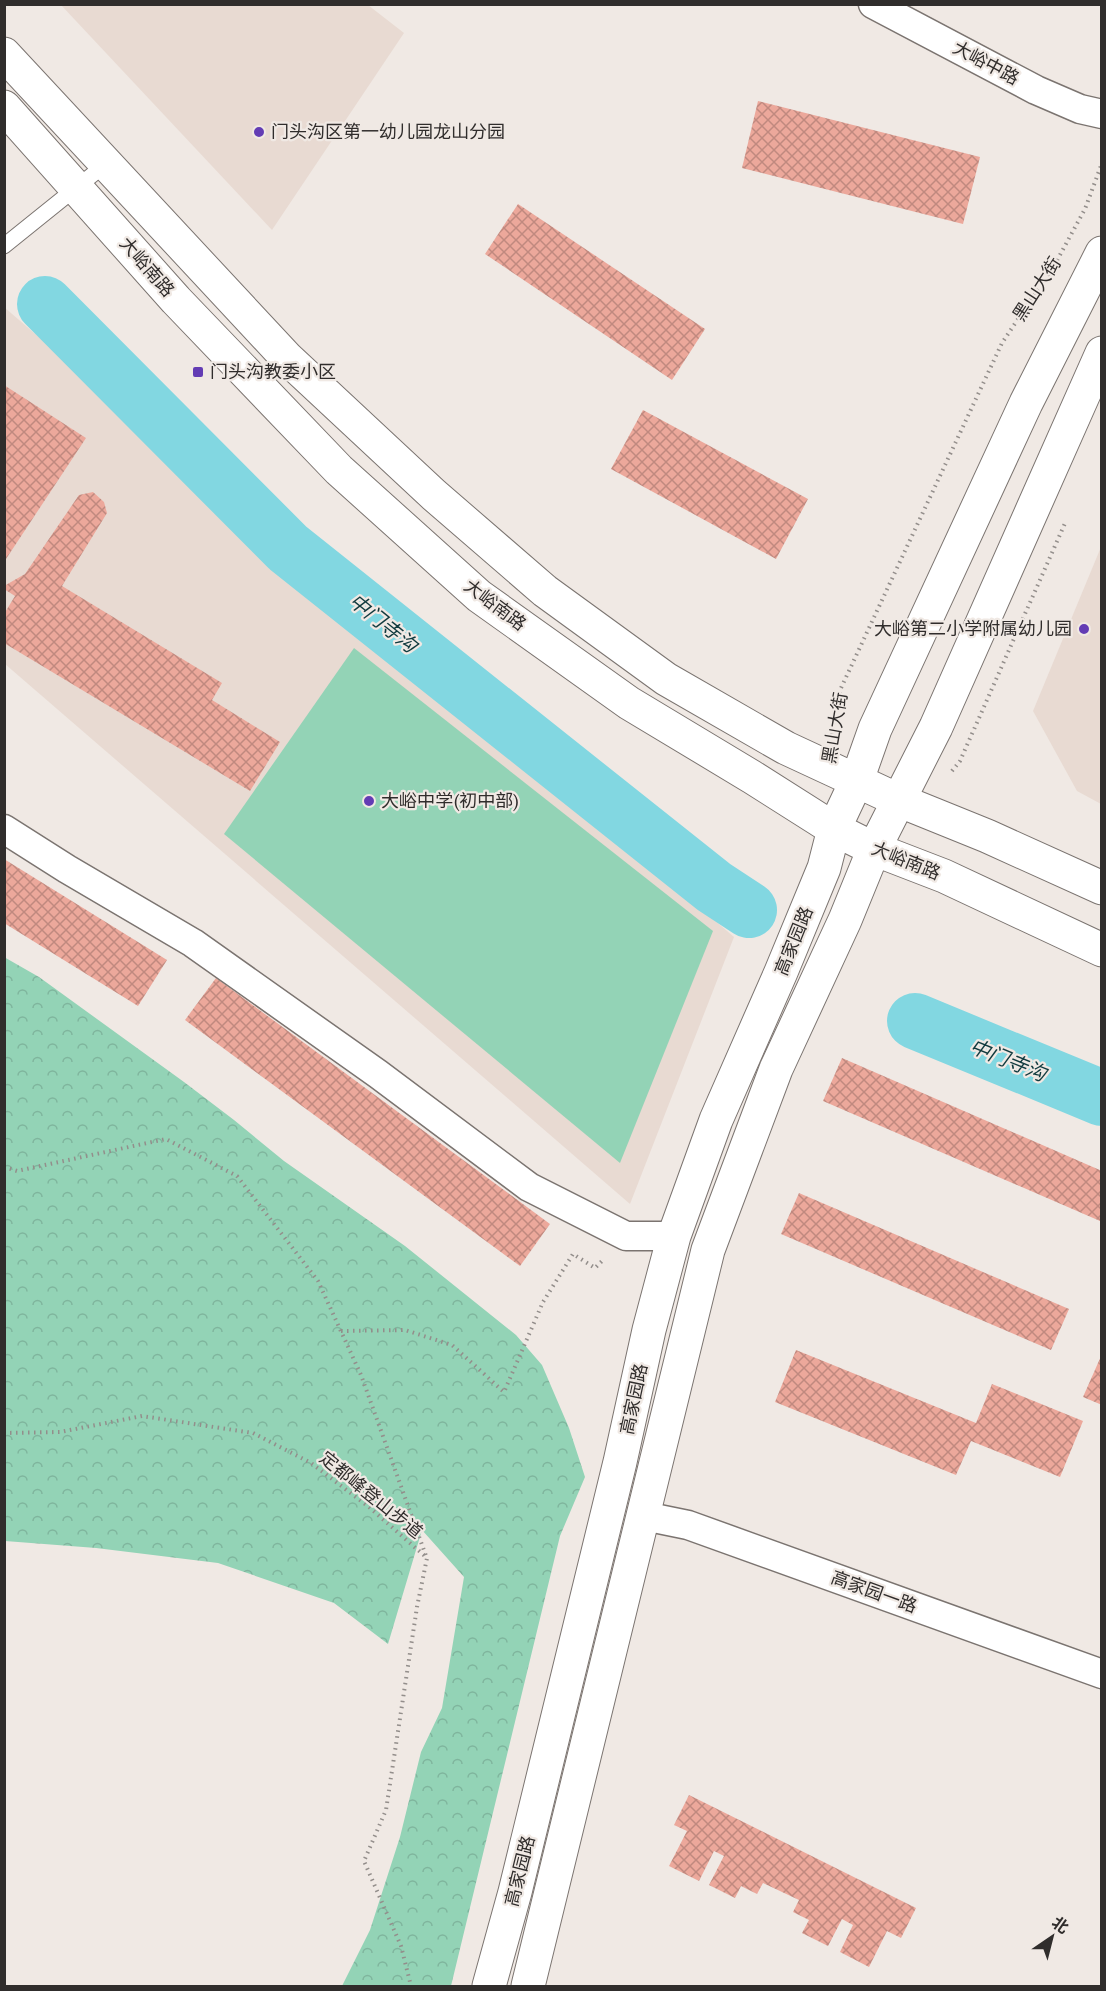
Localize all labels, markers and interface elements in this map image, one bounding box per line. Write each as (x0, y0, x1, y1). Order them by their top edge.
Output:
street label: 大峪中路 (950, 37, 1022, 89)
place label: 门头沟区第一幼儿园龙山分园 (271, 122, 505, 142)
marker: 门头沟区第一幼儿园龙山分园 (252, 125, 266, 139)
street label: 大峪南路 (116, 233, 178, 301)
street label: 黑山大街 (1009, 253, 1065, 325)
place label: 门头沟教委小区 (210, 362, 336, 382)
marker: 门头沟教委小区 (191, 365, 205, 379)
street label: 大峪南路 (460, 575, 530, 635)
water label: 中门寺沟 (345, 589, 423, 658)
place label: 大峪第二小学附属幼儿园 (874, 619, 1072, 639)
marker: 大峪第二小学附属幼儿园 (1077, 622, 1091, 636)
street label: 黑山大街 (819, 691, 851, 765)
place label: 大峪中学(初中部) (381, 791, 520, 812)
marker: 大峪中学(初中部) (362, 794, 376, 808)
street label: 大峪南路 (869, 838, 943, 884)
street label: 高家园路 (771, 904, 817, 978)
water label: 中门寺沟 (967, 1035, 1051, 1086)
street label: 高家园路 (617, 1362, 651, 1436)
street label: 定都峰登山步道 (316, 1448, 426, 1542)
street label: 高家园一路 (828, 1567, 920, 1617)
street label: 高家园路 (502, 1834, 538, 1908)
north arrow (1022, 1907, 1082, 1967)
text: 北 (1049, 1914, 1072, 1937)

